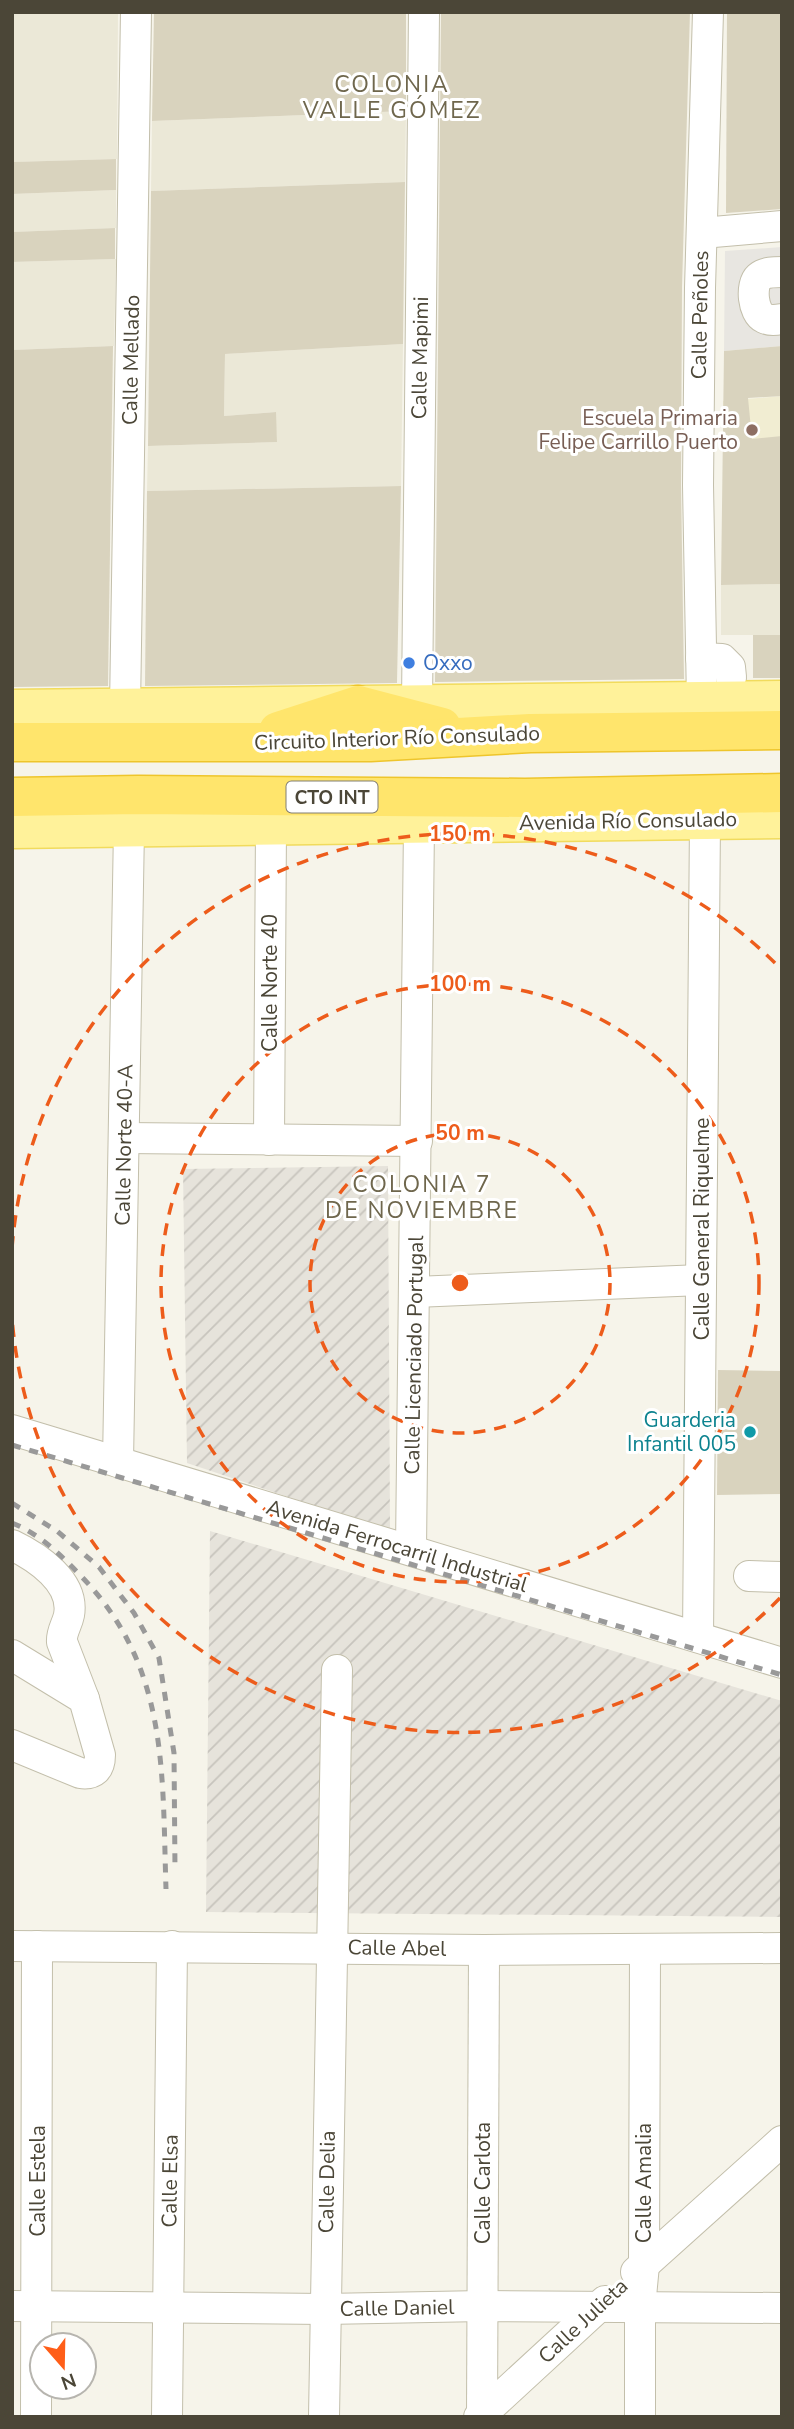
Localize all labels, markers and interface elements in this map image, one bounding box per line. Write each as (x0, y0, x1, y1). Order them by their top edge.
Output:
district label: COLONIA VALLE GÓMEZ (302, 69, 481, 126)
street label: Calle Peñoles (685, 250, 715, 380)
street label: Calle Mellado (116, 295, 146, 425)
street label: Calle Mapimi (405, 296, 435, 420)
place label: Escuela Primaria Felipe Carrillo Puerto (538, 404, 738, 456)
marker: Escuela Primaria Felipe Carrillo Puerto (744, 422, 760, 438)
place label: Oxxo (423, 649, 473, 677)
marker: Oxxo (401, 655, 417, 671)
street label: Circuito Interior Río Consulado (254, 719, 540, 757)
road number: CTO INT (286, 782, 378, 812)
street label: Avenida Río Consulado (519, 805, 737, 837)
text: 150 m (429, 820, 491, 848)
street label: Calle Norte 40 (256, 914, 284, 1052)
text: 100 m (429, 970, 491, 998)
street label: Calle Norte 40-A (109, 1064, 139, 1226)
street label: Calle General Riquelme (688, 1118, 716, 1340)
text: 50 m (435, 1119, 485, 1147)
district label: COLONIA 7 DE NOVIEMBRE (325, 1169, 519, 1226)
street label: Calle Licenciado Portugal (398, 1234, 430, 1475)
centre of rings (448, 1271, 472, 1295)
place label: Guarderia Infantil 005 (627, 1406, 736, 1458)
marker: Guarderia Infantil 005 (742, 1424, 758, 1440)
street label: Avenida Ferrocarril Industrial (263, 1493, 532, 1599)
street label: Calle Abel (347, 1933, 447, 1963)
street label: Calle Carlota (469, 2122, 497, 2244)
street label: Calle Amalia (630, 2123, 658, 2243)
street label: Calle Estela (24, 2125, 52, 2237)
street label: Calle Delia (312, 2130, 342, 2234)
street label: Calle Elsa (155, 2134, 185, 2228)
street label: Calle Julieta (532, 2272, 634, 2370)
street label: Calle Daniel (339, 2293, 455, 2323)
north arrow (28, 2331, 98, 2401)
text: N (57, 2366, 80, 2396)

